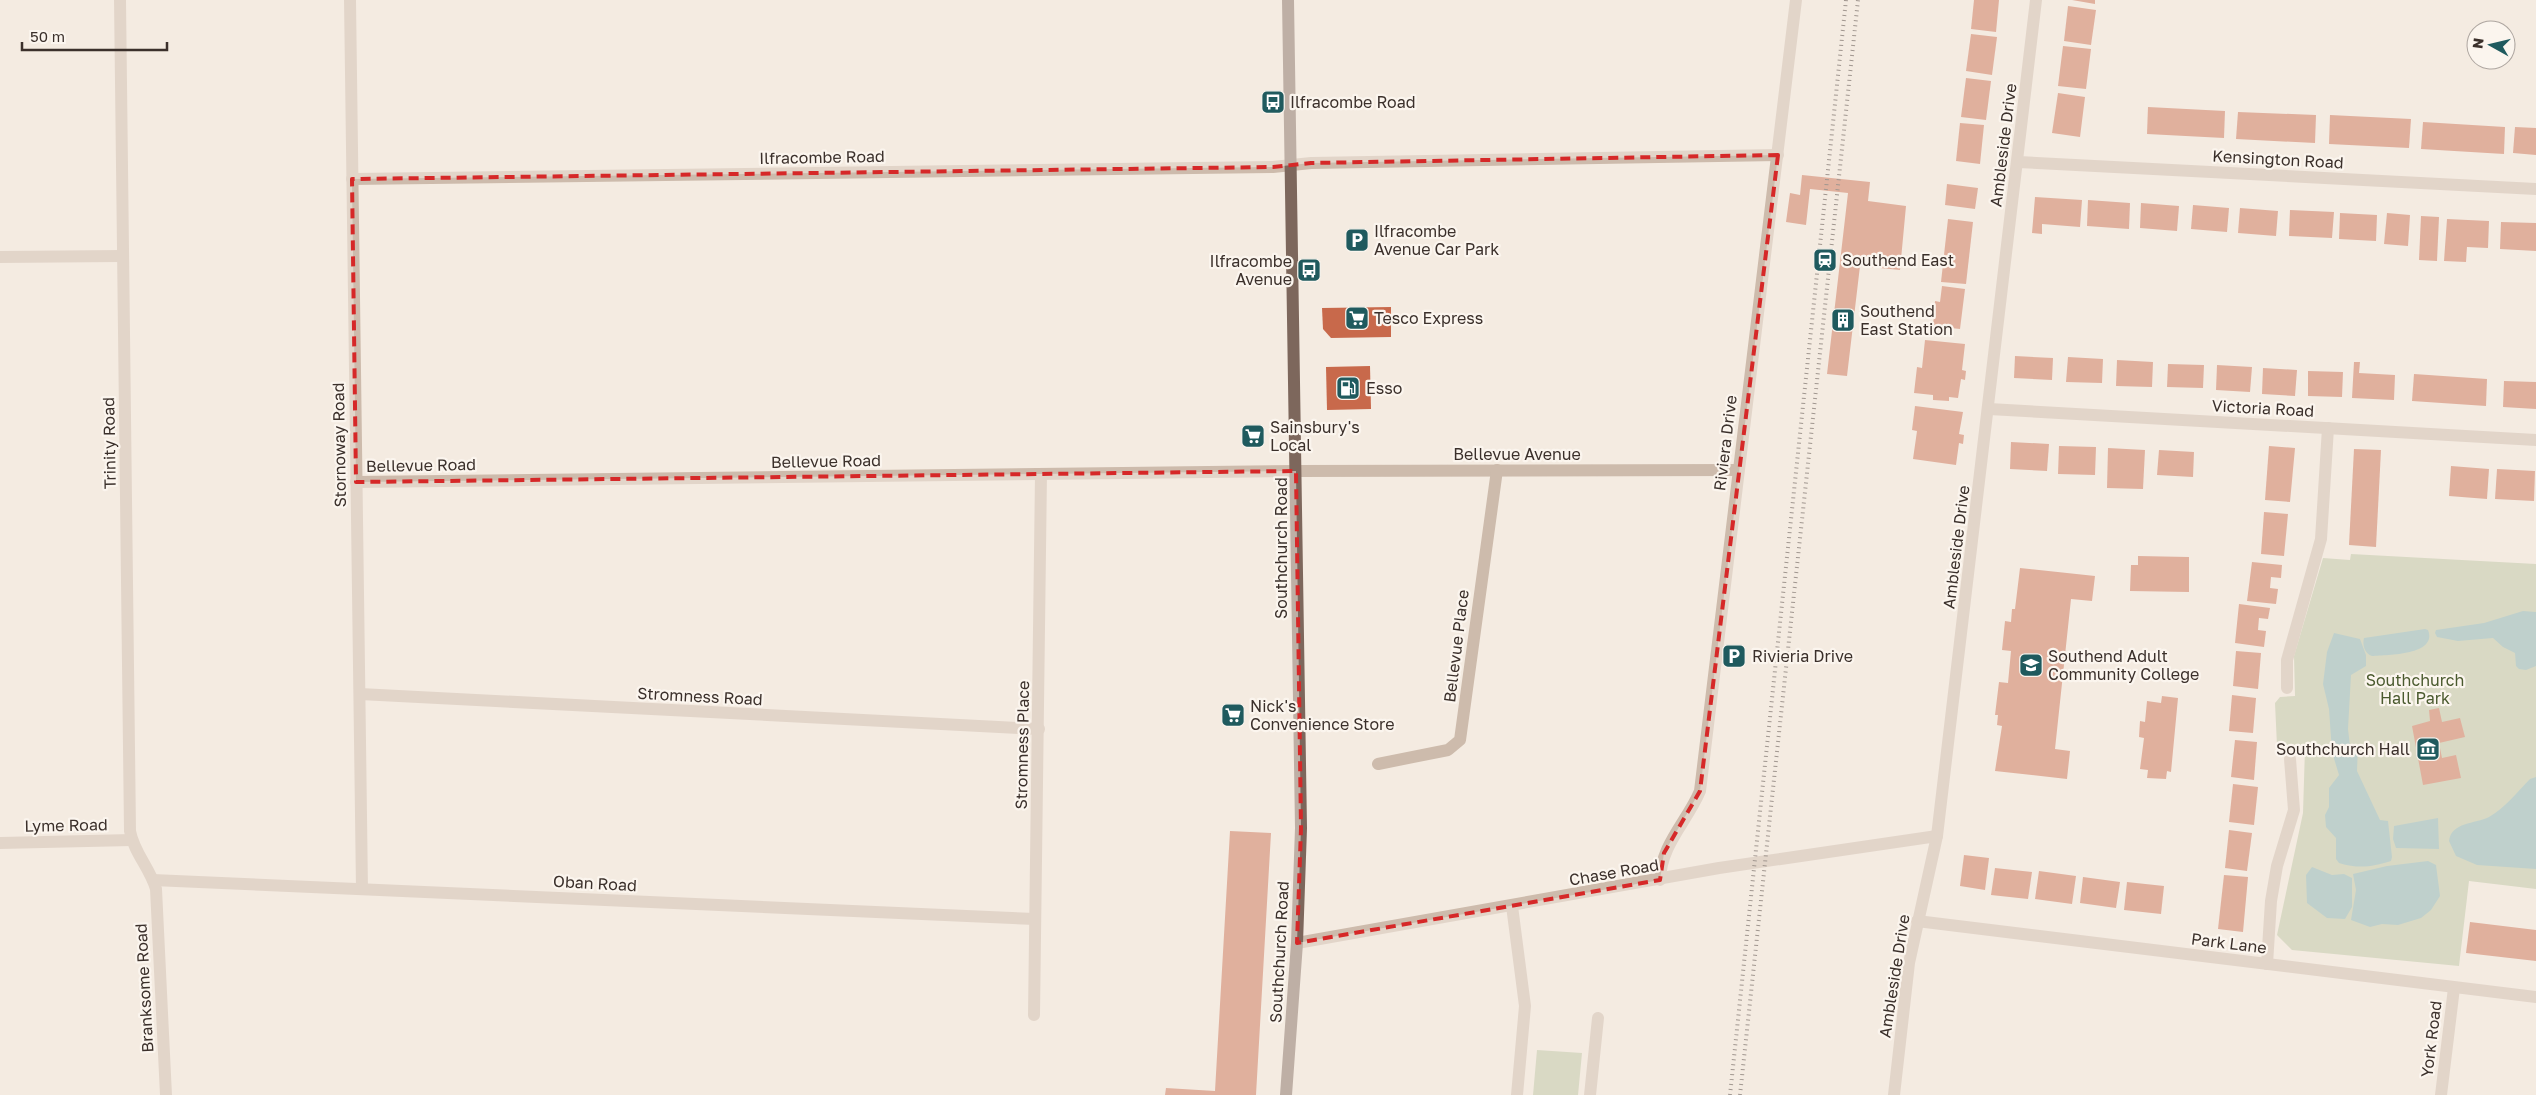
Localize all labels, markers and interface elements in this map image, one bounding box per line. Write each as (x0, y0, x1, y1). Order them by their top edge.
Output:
scale bar (22, 20, 168, 52)
north arrow (2466, 20, 2516, 70)
text: 50 m (30, 27, 65, 45)
text: N (2468, 37, 2487, 50)
street label: Ambleside Drive (1985, 82, 2021, 208)
bus stop icon: Ilfracombe Road (1260, 89, 1286, 115)
place label: Ilfracombe Road (1290, 92, 1416, 112)
street label: Ilfracombe Road (759, 146, 885, 168)
street label: Kensington Road (2212, 146, 2344, 172)
place label: Ilfracombe Avenue Car Park (1374, 221, 1499, 259)
parking icon: Ilfracombe Avenue Car Park (1344, 227, 1370, 253)
station icon: Southend East (1812, 247, 1838, 273)
place label: Southend East (1842, 250, 1954, 270)
place label: Ilfracombe Avenue (1210, 251, 1292, 289)
bus stop icon: Ilfracombe Avenue (1296, 257, 1322, 283)
place label: Southend East Station (1860, 301, 1953, 339)
supermarket icon: Tesco Express (1344, 305, 1370, 331)
building icon: Southend East Station (1830, 307, 1856, 333)
place label: Tesco Express (1374, 308, 1483, 328)
fuel station icon: Esso (1335, 375, 1361, 401)
place label: Esso (1366, 378, 1402, 398)
street label: Stornoway Road (328, 382, 350, 508)
street label: Riviera Drive (1709, 394, 1741, 492)
street label: Victoria Road (2211, 395, 2315, 421)
street label: Trinity Road (98, 397, 120, 489)
place label: Sainsbury's Local (1270, 417, 1360, 455)
supermarket icon: Sainsbury's Local (1240, 423, 1266, 449)
street label: Bellevue Avenue (1453, 444, 1581, 464)
street label: Bellevue Road (771, 450, 881, 472)
street label: Bellevue Road (366, 454, 476, 476)
street label: Southchurch Road (1271, 477, 1291, 619)
street label: Ambleside Drive (1938, 484, 1974, 610)
street label: Bellevue Place (1439, 588, 1473, 704)
parking icon: Rivieria Drive (1721, 643, 1747, 669)
place label: Rivieria Drive (1752, 646, 1853, 666)
place label: Southend Adult Community College (2048, 646, 2199, 684)
school or university icon: Southend Adult Community College (2018, 652, 2044, 678)
park label: Southchurch Hall Park (2366, 670, 2464, 708)
street label: Stromness Place (1011, 680, 1033, 810)
street label: Stromness Road (637, 683, 763, 709)
place label: Nick's Convenience Store (1250, 696, 1394, 734)
supermarket icon: Nick's Convenience Store (1220, 702, 1246, 728)
museum icon: Southchurch Hall (2415, 736, 2441, 762)
place label: Southchurch Hall (2276, 739, 2410, 759)
street label: Lyme Road (24, 814, 108, 836)
street label: Chase Road (1568, 854, 1660, 890)
street label: Oban Road (553, 871, 637, 895)
street label: Southchurch Road (1265, 881, 1293, 1023)
street label: Ambleside Drive (1874, 913, 1914, 1039)
street label: Branksome Road (131, 923, 157, 1053)
street label: Park Lane (2190, 928, 2268, 958)
street label: York Road (2416, 1000, 2446, 1078)

